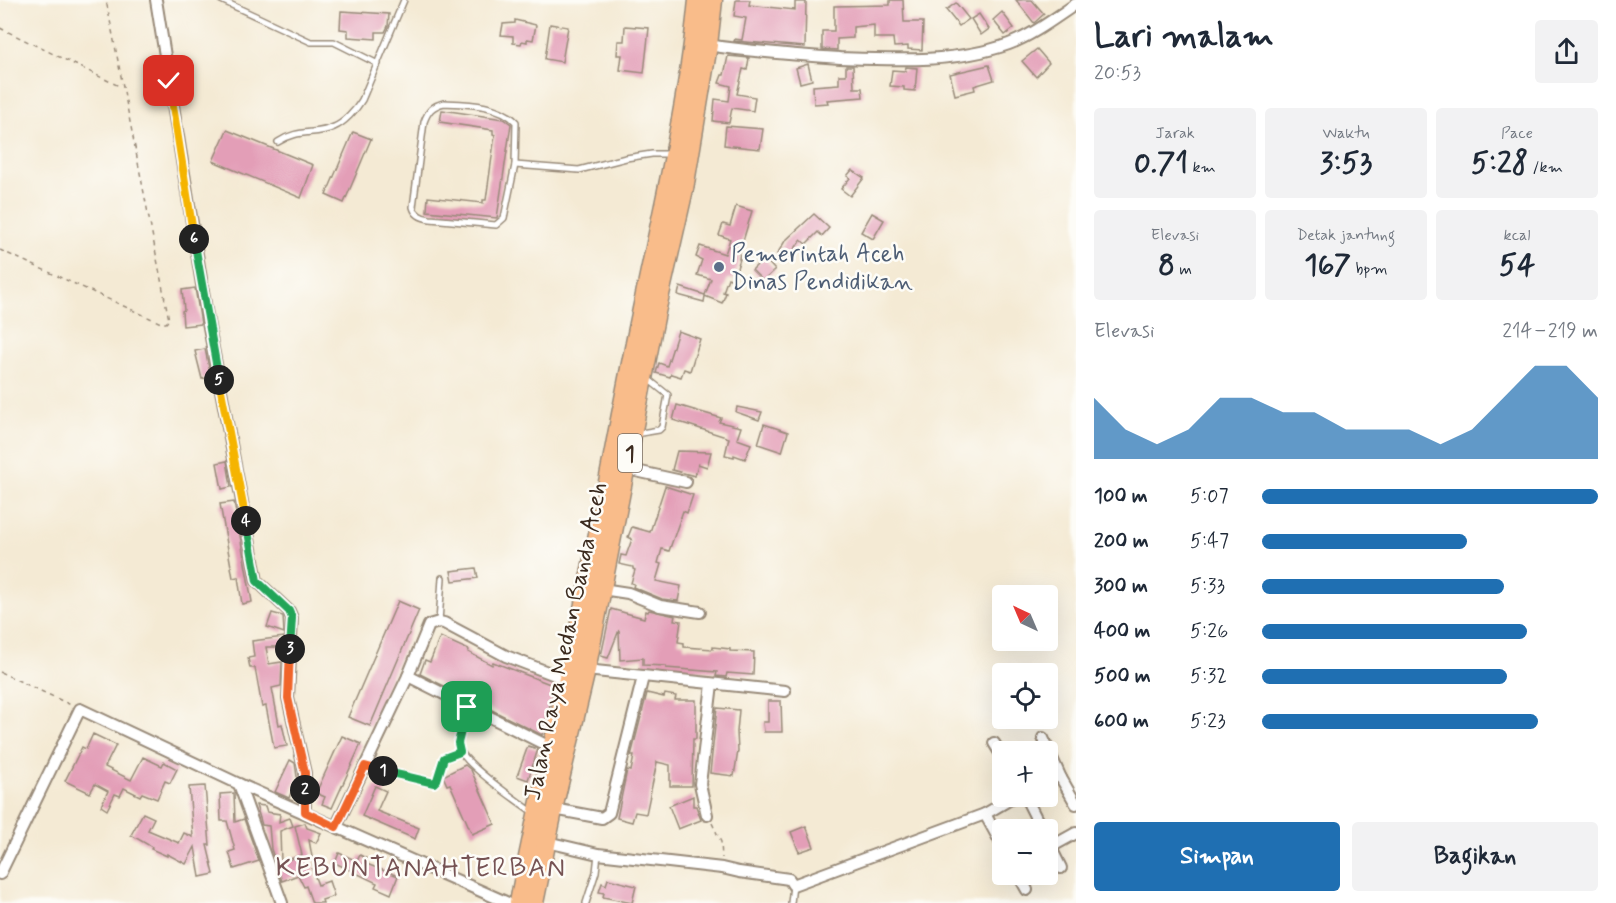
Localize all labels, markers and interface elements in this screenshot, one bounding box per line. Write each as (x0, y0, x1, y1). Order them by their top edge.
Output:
text: Lari malam (1094, 15, 1274, 59)
button: share (1535, 20, 1598, 83)
pin (143, 55, 194, 106)
text: 20:53 (1094, 60, 1141, 87)
icon: check (152, 64, 185, 97)
text: Jarak (1155, 123, 1195, 144)
text: Waktu (1322, 123, 1370, 144)
text: Pace (1501, 123, 1533, 144)
text: 0.71 (1134, 144, 1188, 183)
text: 3:53 (1320, 144, 1372, 183)
text: 5:28 (1471, 144, 1528, 183)
text: km (1188, 157, 1216, 178)
text: /km (1528, 157, 1563, 178)
pin: 6 (179, 224, 209, 254)
text: Elevasi (1151, 225, 1199, 246)
text: Detak jantung (1297, 225, 1395, 246)
text: kcal (1504, 225, 1530, 246)
text: 6 (190, 228, 198, 249)
place label: Pemerintah Aceh Dinas Pendidikan (731, 239, 913, 298)
text: 8 (1158, 246, 1175, 285)
text: 167 (1304, 246, 1351, 285)
text: 54 (1499, 246, 1535, 285)
text: m (1175, 259, 1192, 280)
text: bpm (1351, 259, 1388, 280)
marker: Pemerintah Aceh Dinas Pendidikan (712, 260, 726, 274)
text: Elevasi (1094, 318, 1154, 345)
text: 214–219 m (1502, 318, 1598, 345)
pin: 5 (204, 365, 234, 395)
text: 5 (214, 369, 224, 390)
road number: 1 (618, 434, 642, 472)
street label: Jalan Raya Medan Banda Aceh (518, 479, 615, 803)
text: 100 m (1094, 483, 1148, 510)
text: 5:07 (1190, 483, 1229, 510)
pin: 4 (231, 506, 261, 536)
text: 4 (241, 510, 251, 531)
text: 200 m (1094, 528, 1149, 555)
text: 5:47 (1190, 528, 1229, 555)
text: 300 m (1094, 573, 1148, 600)
text: 5:33 (1190, 573, 1225, 600)
north arrow (992, 585, 1058, 651)
map controls (992, 585, 1058, 885)
text: 400 m (1094, 618, 1150, 645)
text: 5:26 (1190, 618, 1228, 645)
pin: 3 (275, 634, 305, 664)
text: 3 (286, 638, 294, 659)
button: locate (992, 663, 1058, 729)
text: 500 m (1094, 663, 1151, 690)
text: 5:32 (1190, 663, 1227, 690)
pin (441, 681, 492, 732)
icon: arrive (450, 690, 483, 723)
text: 600 m (1094, 708, 1149, 735)
text: 5:23 (1190, 708, 1226, 735)
button: + (992, 741, 1058, 807)
pin: 1 (368, 756, 398, 786)
text: 1 (379, 760, 387, 781)
pin: 2 (290, 775, 320, 805)
text: 2 (301, 779, 309, 800)
button: − (992, 819, 1058, 885)
button: Simpan (1094, 822, 1340, 891)
button: Bagikan (1352, 822, 1598, 891)
district label: KEBUNTANAHTERBAN (275, 851, 567, 886)

